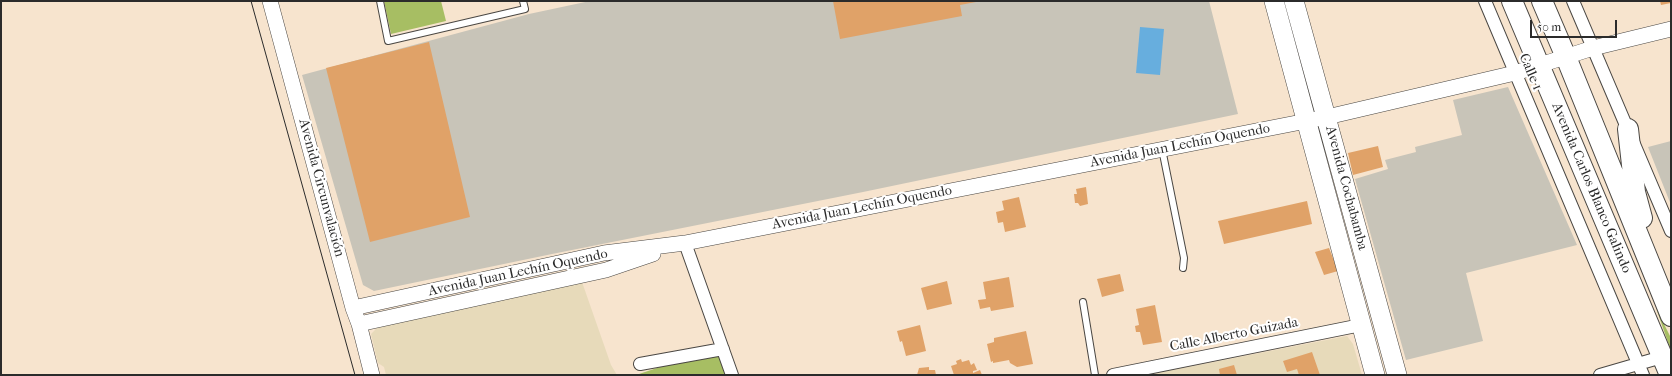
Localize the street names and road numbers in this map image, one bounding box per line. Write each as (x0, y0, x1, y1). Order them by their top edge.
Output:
street label: Calle 1 (1515, 51, 1545, 93)
street label: Avenida Carlos Blanco Galindo (1547, 100, 1635, 276)
street label: Avenida Circunvalación (295, 117, 347, 259)
street label: Avenida Juan Lechín Oquendo (1089, 120, 1271, 172)
street label: Avenida Cochabamba (1321, 124, 1371, 252)
street label: Avenida Juan Lechín Oquendo (771, 182, 953, 234)
street label: Avenida Juan Lechín Oquendo (427, 246, 609, 300)
street label: Calle Alberto Guizada (1168, 314, 1300, 356)

